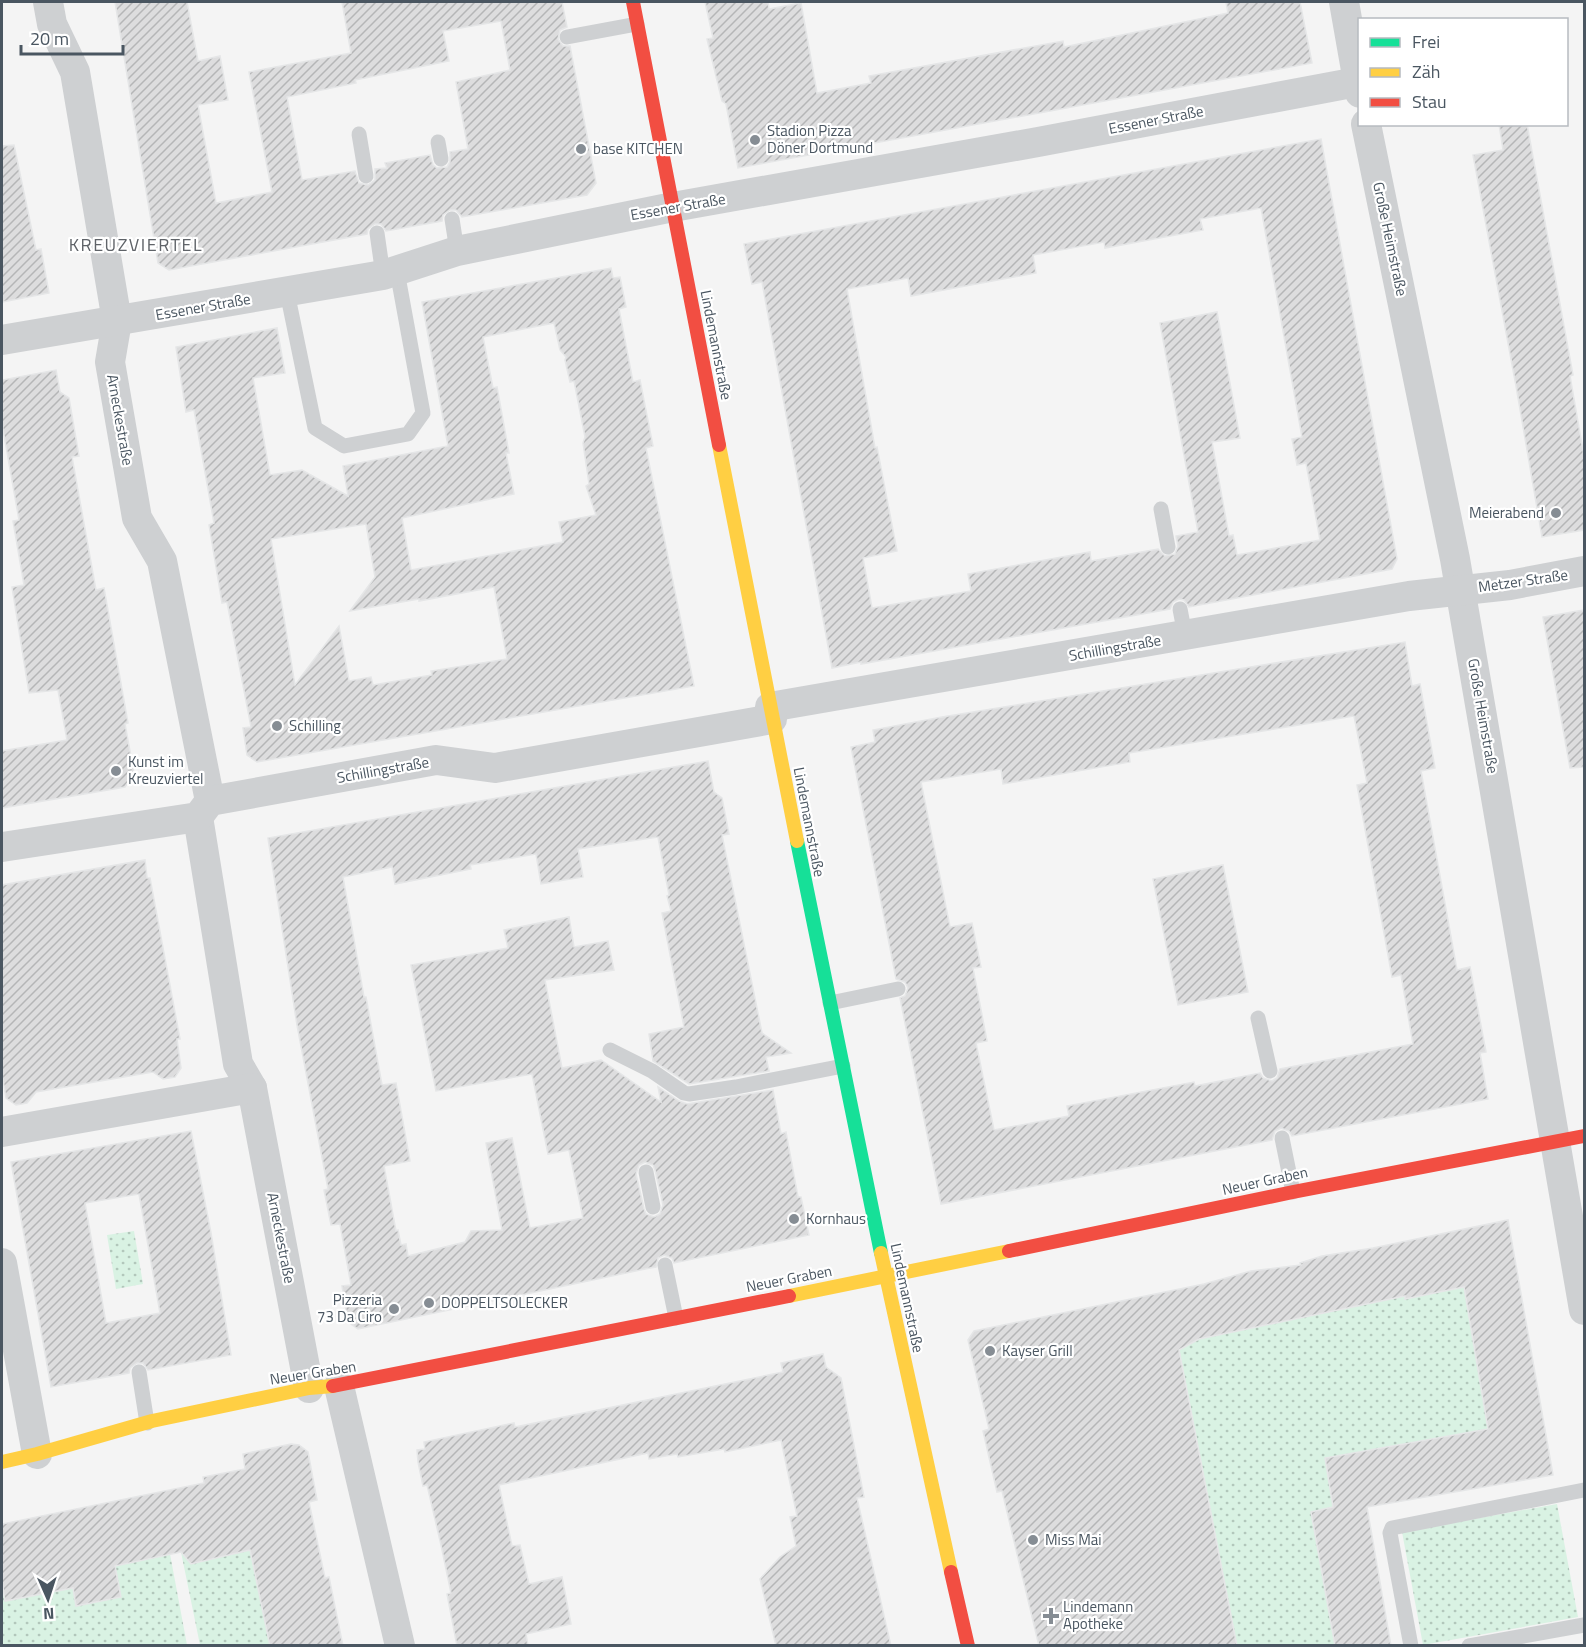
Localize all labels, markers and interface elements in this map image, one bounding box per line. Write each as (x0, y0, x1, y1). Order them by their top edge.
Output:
scale bar (21, 18, 123, 56)
legend (1358, 18, 1568, 126)
text: 20 m (30, 25, 69, 52)
text: Frei (1412, 28, 1440, 55)
text: Zäh (1412, 58, 1440, 85)
text: Stau (1412, 88, 1447, 115)
street label: Essener Straße (1107, 99, 1205, 140)
place label: Stadion Pizza Döner Dortmund (767, 119, 873, 159)
marker: Stadion Pizza Döner Dortmund (748, 133, 762, 147)
place label: base KITCHEN (593, 137, 683, 160)
marker: base KITCHEN (574, 142, 588, 156)
street label: Große Heimstraße (1367, 180, 1414, 298)
street label: Essener Straße (629, 187, 727, 226)
district label: KREUZVIERTEL (69, 231, 203, 258)
street label: Essener Straße (154, 287, 252, 326)
street label: Lindemannstraße (695, 288, 738, 402)
street label: Arneckestraße (101, 373, 140, 467)
place label: Meierabend (1469, 501, 1544, 524)
marker: Meierabend (1549, 506, 1563, 520)
street label: Metzer Straße (1477, 563, 1569, 598)
street label: Schillingstraße (1067, 628, 1163, 667)
street label: Große Heimstraße (1462, 657, 1505, 775)
place label: Schilling (289, 714, 341, 737)
marker: Schilling (270, 719, 284, 733)
place label: Kunst im Kreuzviertel (128, 750, 203, 790)
street label: Schillingstraße (335, 750, 431, 789)
marker: Kunst im Kreuzviertel (109, 764, 123, 778)
street label: Lindemannstraße (788, 765, 831, 879)
street label: Neuer Graben (1220, 1160, 1310, 1201)
street label: Arneckestraße (261, 1191, 302, 1285)
place label: Kornhaus (806, 1207, 866, 1230)
marker: Kornhaus (787, 1212, 801, 1226)
street label: Lindemannstraße (885, 1241, 930, 1355)
street label: Neuer Graben (744, 1259, 834, 1298)
place label: Pizzeria 73 Da Ciro (317, 1288, 382, 1328)
place label: DOPPELTSOLECKER (441, 1291, 568, 1314)
marker: DOPPELTSOLECKER (422, 1296, 436, 1310)
marker: Pizzeria 73 Da Ciro (387, 1302, 401, 1316)
place label: Kayser Grill (1002, 1339, 1073, 1362)
marker: Kayser Grill (983, 1344, 997, 1358)
street label: Neuer Graben (268, 1354, 358, 1391)
place label: Miss Mai (1045, 1528, 1102, 1551)
marker: Miss Mai (1026, 1533, 1040, 1547)
north arrow (18, 1569, 78, 1629)
place label: Lindemann Apotheke (1063, 1595, 1133, 1635)
text: N (43, 1602, 55, 1626)
marker: Lindemann Apotheke (1044, 1609, 1058, 1623)

